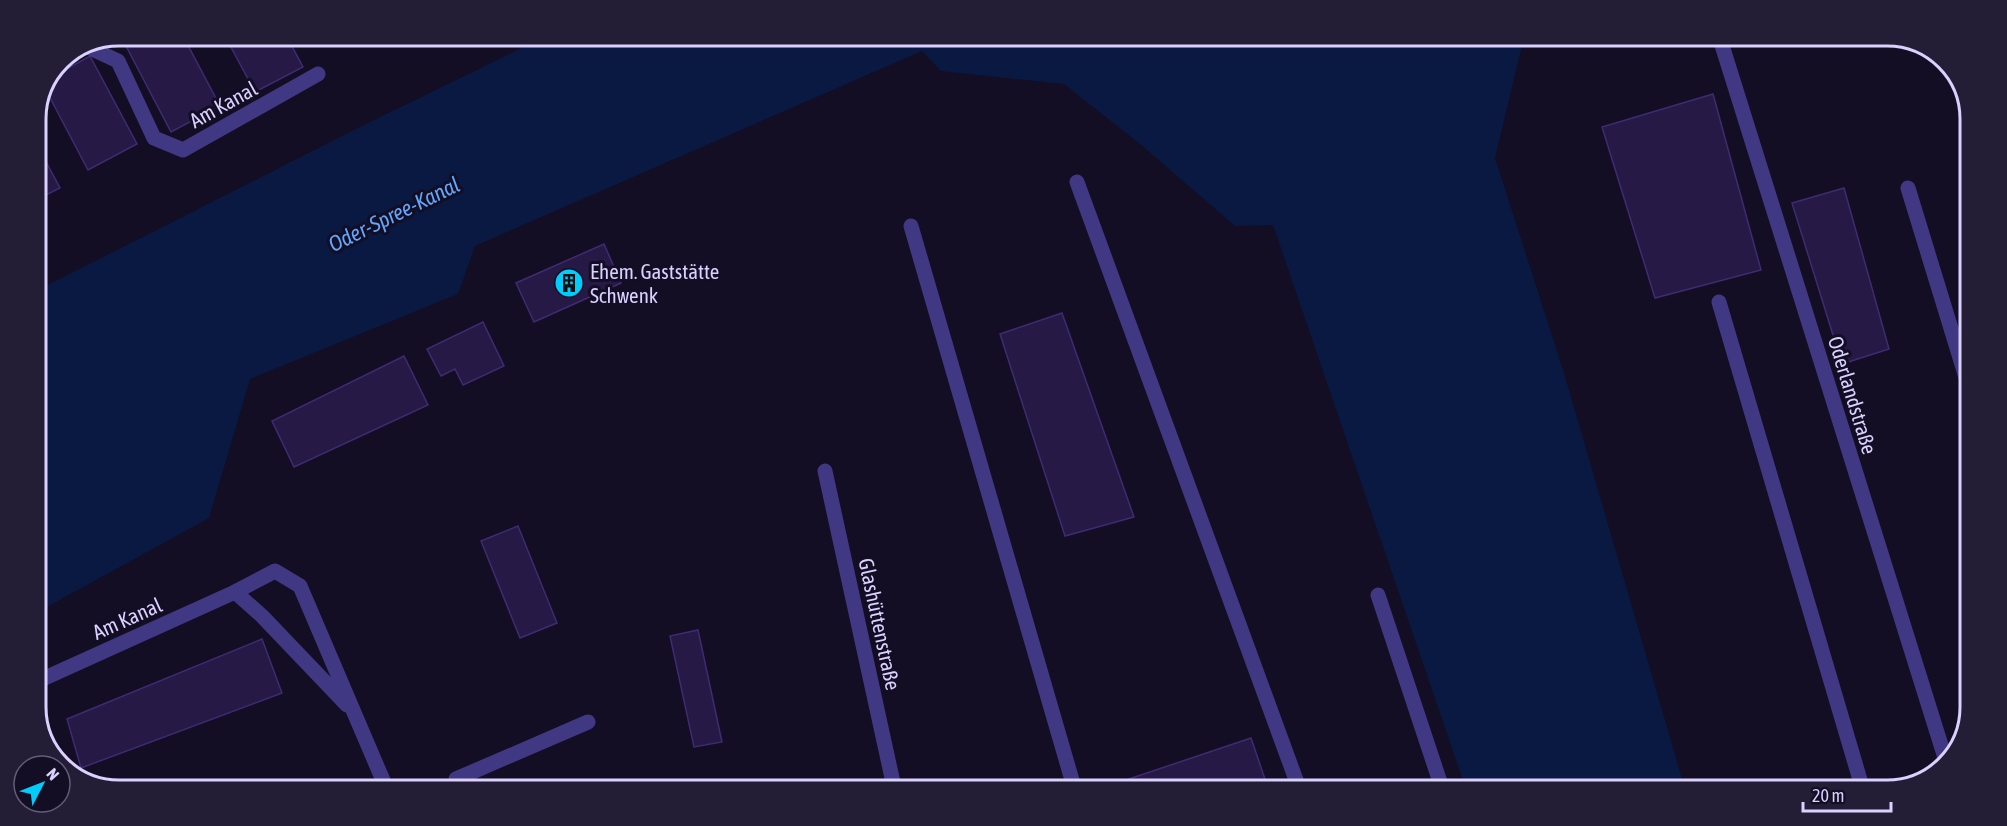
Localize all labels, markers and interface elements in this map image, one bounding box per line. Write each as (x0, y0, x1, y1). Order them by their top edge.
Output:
street label: Am Kanal (185, 75, 261, 132)
water label: Oder-Spree-Kanal (324, 171, 464, 257)
place label: Ehem. Gaststätte Schwenk (590, 259, 719, 307)
building icon: Ehem. Gaststätte Schwenk (553, 267, 585, 299)
street label: Oderlandstraße (1824, 333, 1882, 457)
street label: Glashüttenstraße (854, 556, 906, 692)
street label: Am Kanal (89, 592, 166, 644)
north arrow (12, 754, 72, 814)
text: N (43, 764, 63, 783)
scale bar (1803, 775, 1892, 813)
text: 20 m (1812, 785, 1844, 806)

